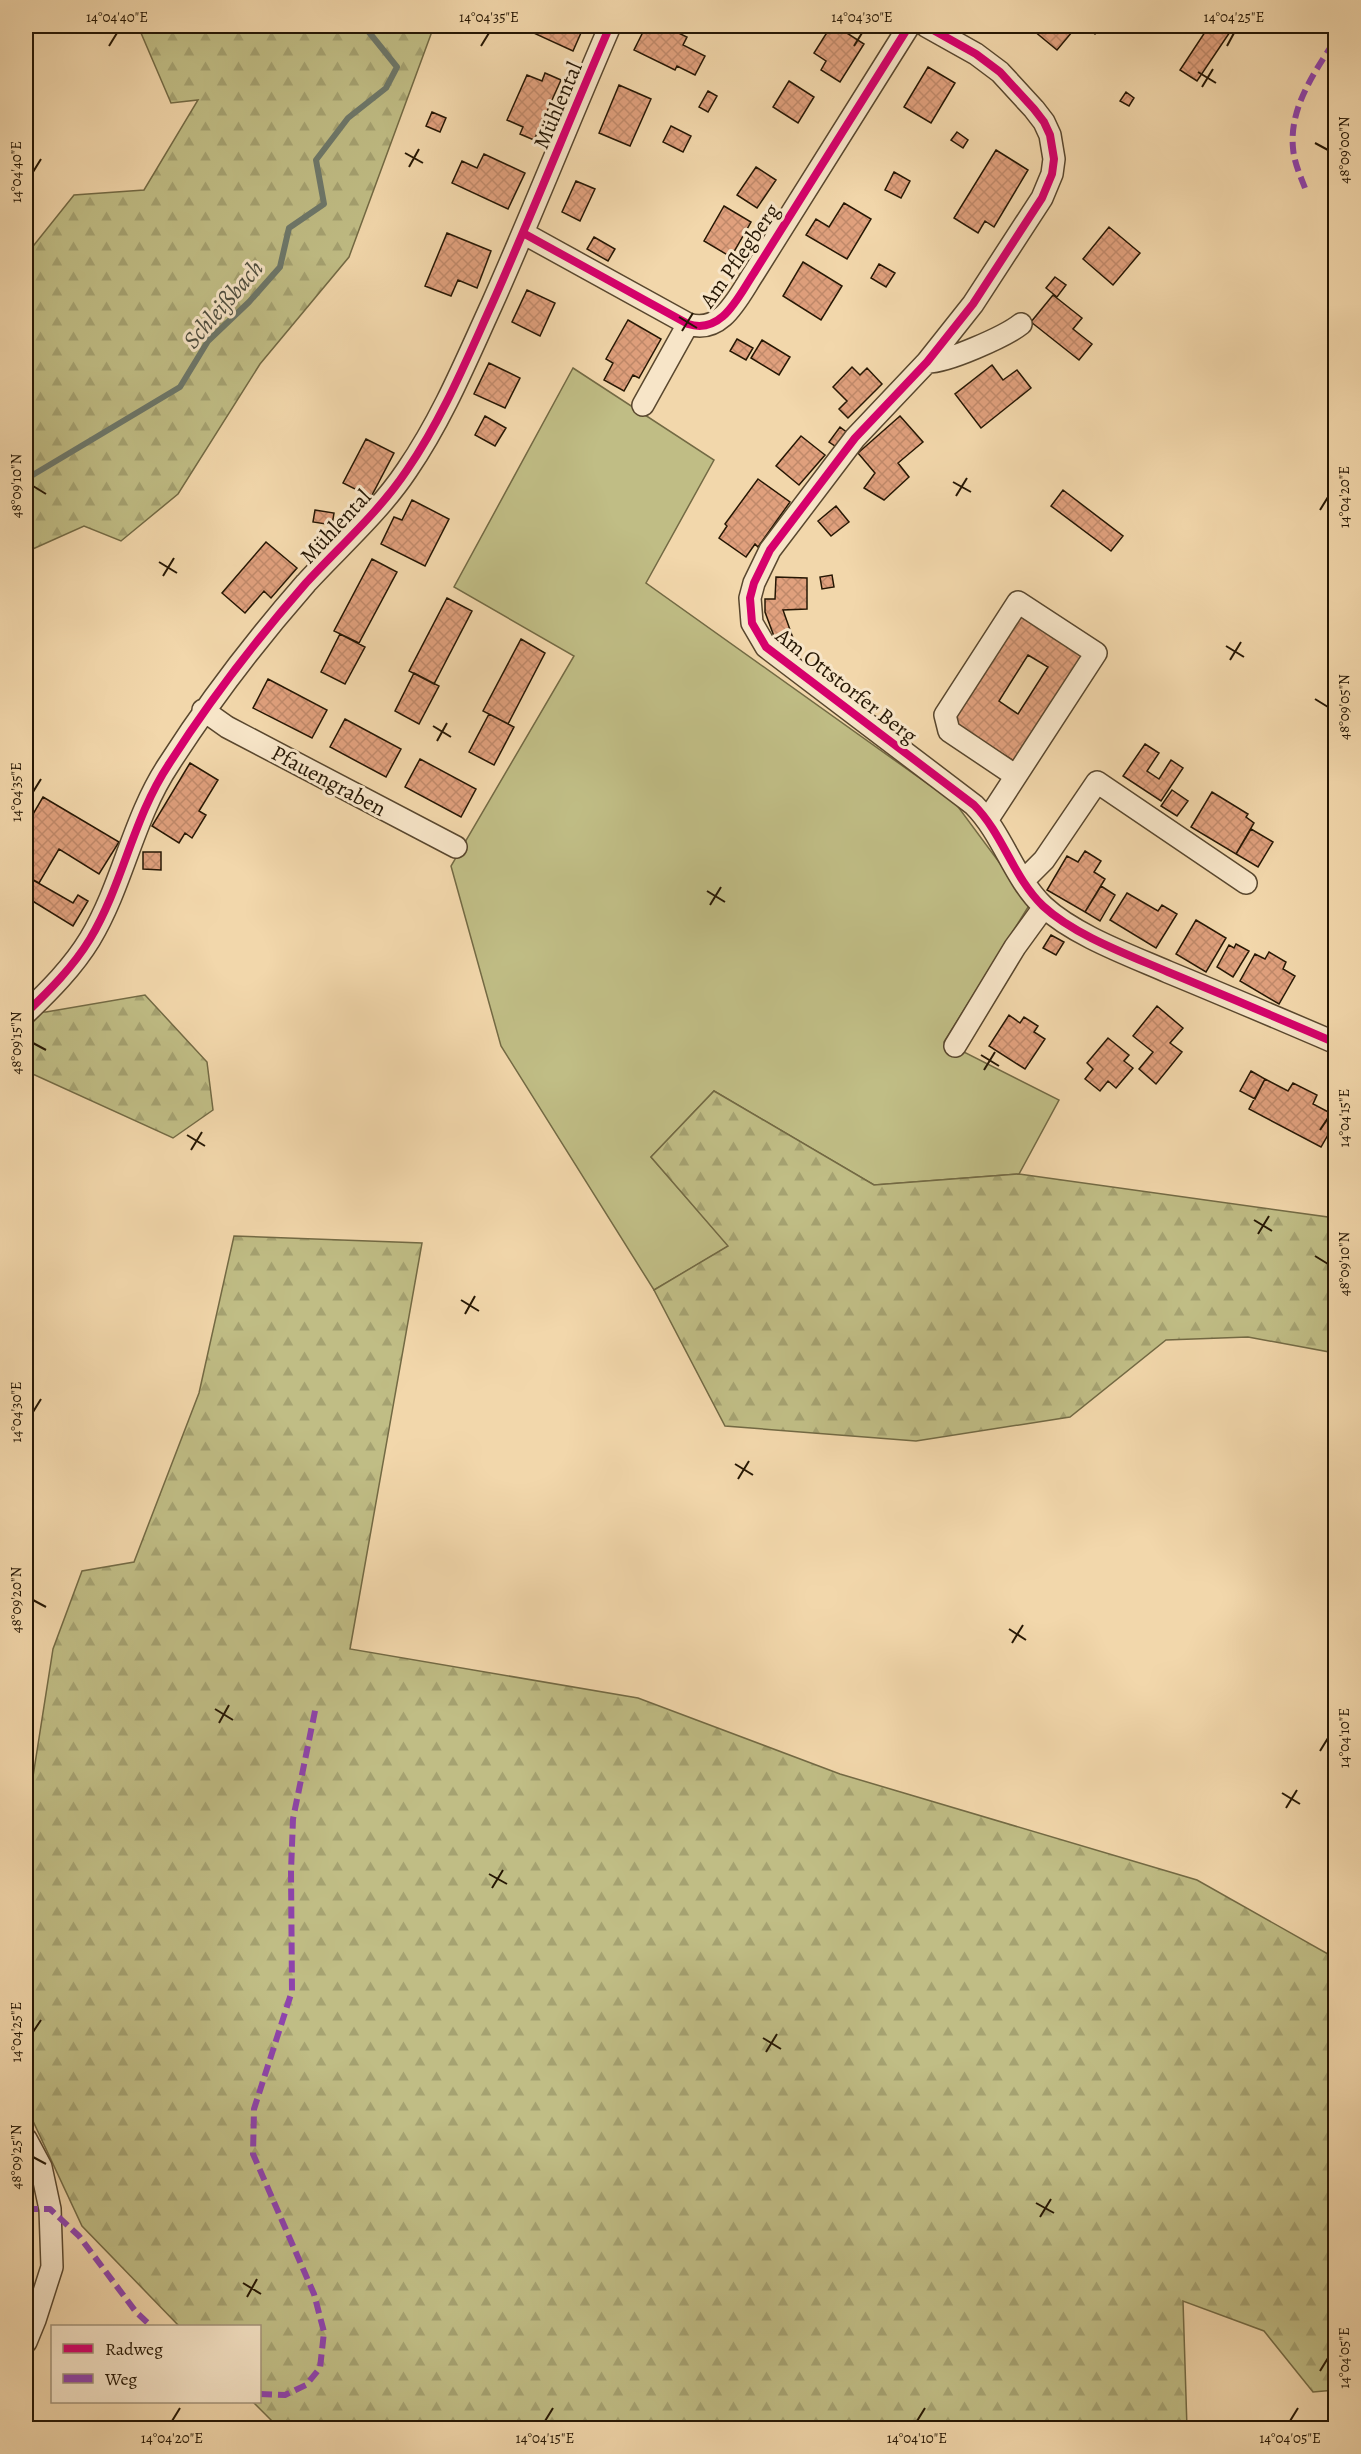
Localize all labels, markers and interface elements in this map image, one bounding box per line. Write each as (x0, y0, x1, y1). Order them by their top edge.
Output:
text: 14°04'40"E (86, 7, 148, 27)
text: 14°04'35"E (459, 7, 519, 27)
text: 14°04'30"E (831, 7, 893, 27)
text: 14°04'25"E (1204, 7, 1264, 27)
street label: Mühlental (526, 57, 590, 154)
text: 48°09'00"N (1334, 116, 1354, 184)
text: 14°04'40"E (6, 141, 26, 203)
street label: Am Pflegberg (692, 197, 787, 315)
water label: Schleißbach (176, 253, 270, 355)
text: 48°09'10"N (6, 454, 26, 518)
text: 14°04'20"E (1334, 466, 1354, 528)
street label: Mühlental (293, 483, 378, 571)
street label: Am Ottstorfer Berg (769, 620, 923, 751)
text: 48°09'05"N (1334, 674, 1354, 740)
street label: Pfauengraben (266, 738, 391, 824)
text: 14°04'35"E (6, 762, 26, 822)
text: 48°09'15"N (6, 1011, 26, 1074)
text: 14°04'15"E (1334, 1089, 1354, 1147)
text: 48°09'10"N (1334, 1232, 1354, 1296)
text: 14°04'30"E (6, 1381, 26, 1443)
text: 48°09'20"N (6, 1567, 26, 1633)
text: 14°04'10"E (1334, 1708, 1354, 1768)
text: 14°04'25"E (6, 2002, 26, 2062)
text: 48°09'25"N (6, 2124, 26, 2189)
legend (51, 2325, 261, 2403)
text: 14°04'05"E (1334, 2327, 1354, 2389)
text: Radweg (105, 2337, 163, 2361)
text: Weg (104, 2367, 137, 2391)
text: 14°04'20"E (141, 2428, 203, 2448)
text: 14°04'15"E (516, 2428, 574, 2448)
text: 14°04'10"E (887, 2428, 947, 2448)
text: 14°04'05"E (1259, 2428, 1321, 2448)

